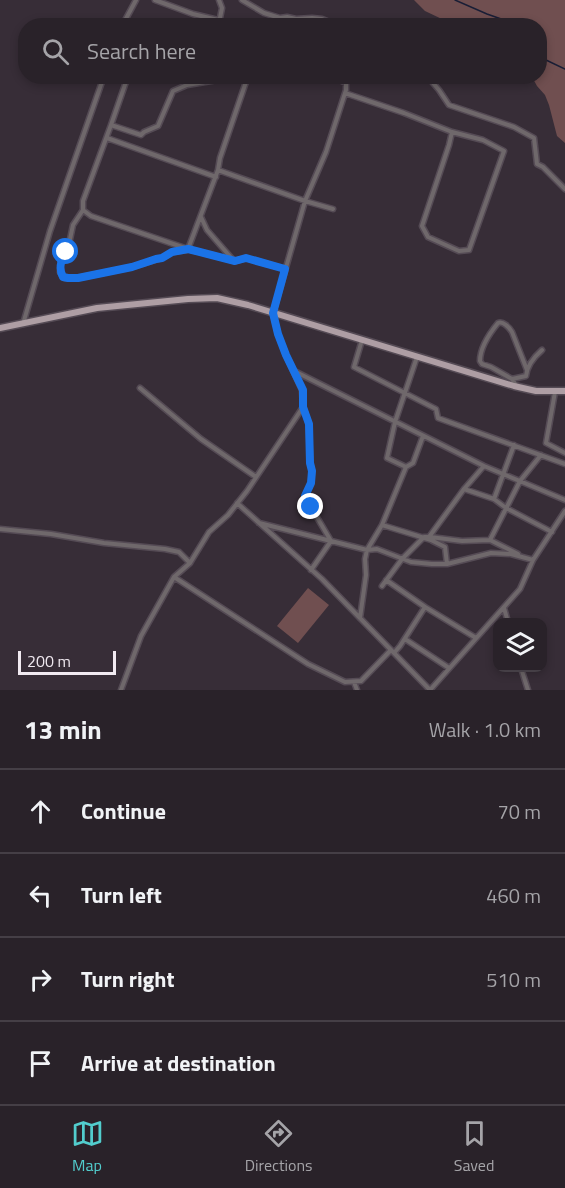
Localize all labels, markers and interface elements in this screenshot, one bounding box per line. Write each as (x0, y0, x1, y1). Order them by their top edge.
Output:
search box (18, 18, 547, 84)
text: Search here (87, 34, 196, 68)
icon: search (39, 35, 72, 68)
route start (52, 238, 78, 264)
route end (297, 493, 323, 519)
map controls (493, 618, 547, 672)
button: layers (493, 618, 547, 672)
scale bar (18, 648, 116, 676)
text: 200 m (27, 649, 71, 673)
text: 13 min (24, 710, 102, 749)
text: Walk · 1.0 km (429, 714, 541, 745)
text: Continue (81, 794, 166, 828)
icon: ahead (24, 795, 57, 828)
text: 70 m (497, 796, 541, 827)
text: Turn left (81, 878, 162, 912)
icon: left (24, 879, 57, 912)
text: 460 m (486, 880, 541, 911)
text: Turn right (81, 962, 175, 996)
icon: right (24, 963, 57, 996)
text: 510 m (486, 964, 541, 995)
text: Arrive at destination (81, 1046, 276, 1080)
icon: arrive (24, 1047, 57, 1080)
tab: Map (71, 1117, 104, 1177)
tab: Directions (245, 1117, 313, 1177)
tab: Saved (454, 1117, 494, 1177)

